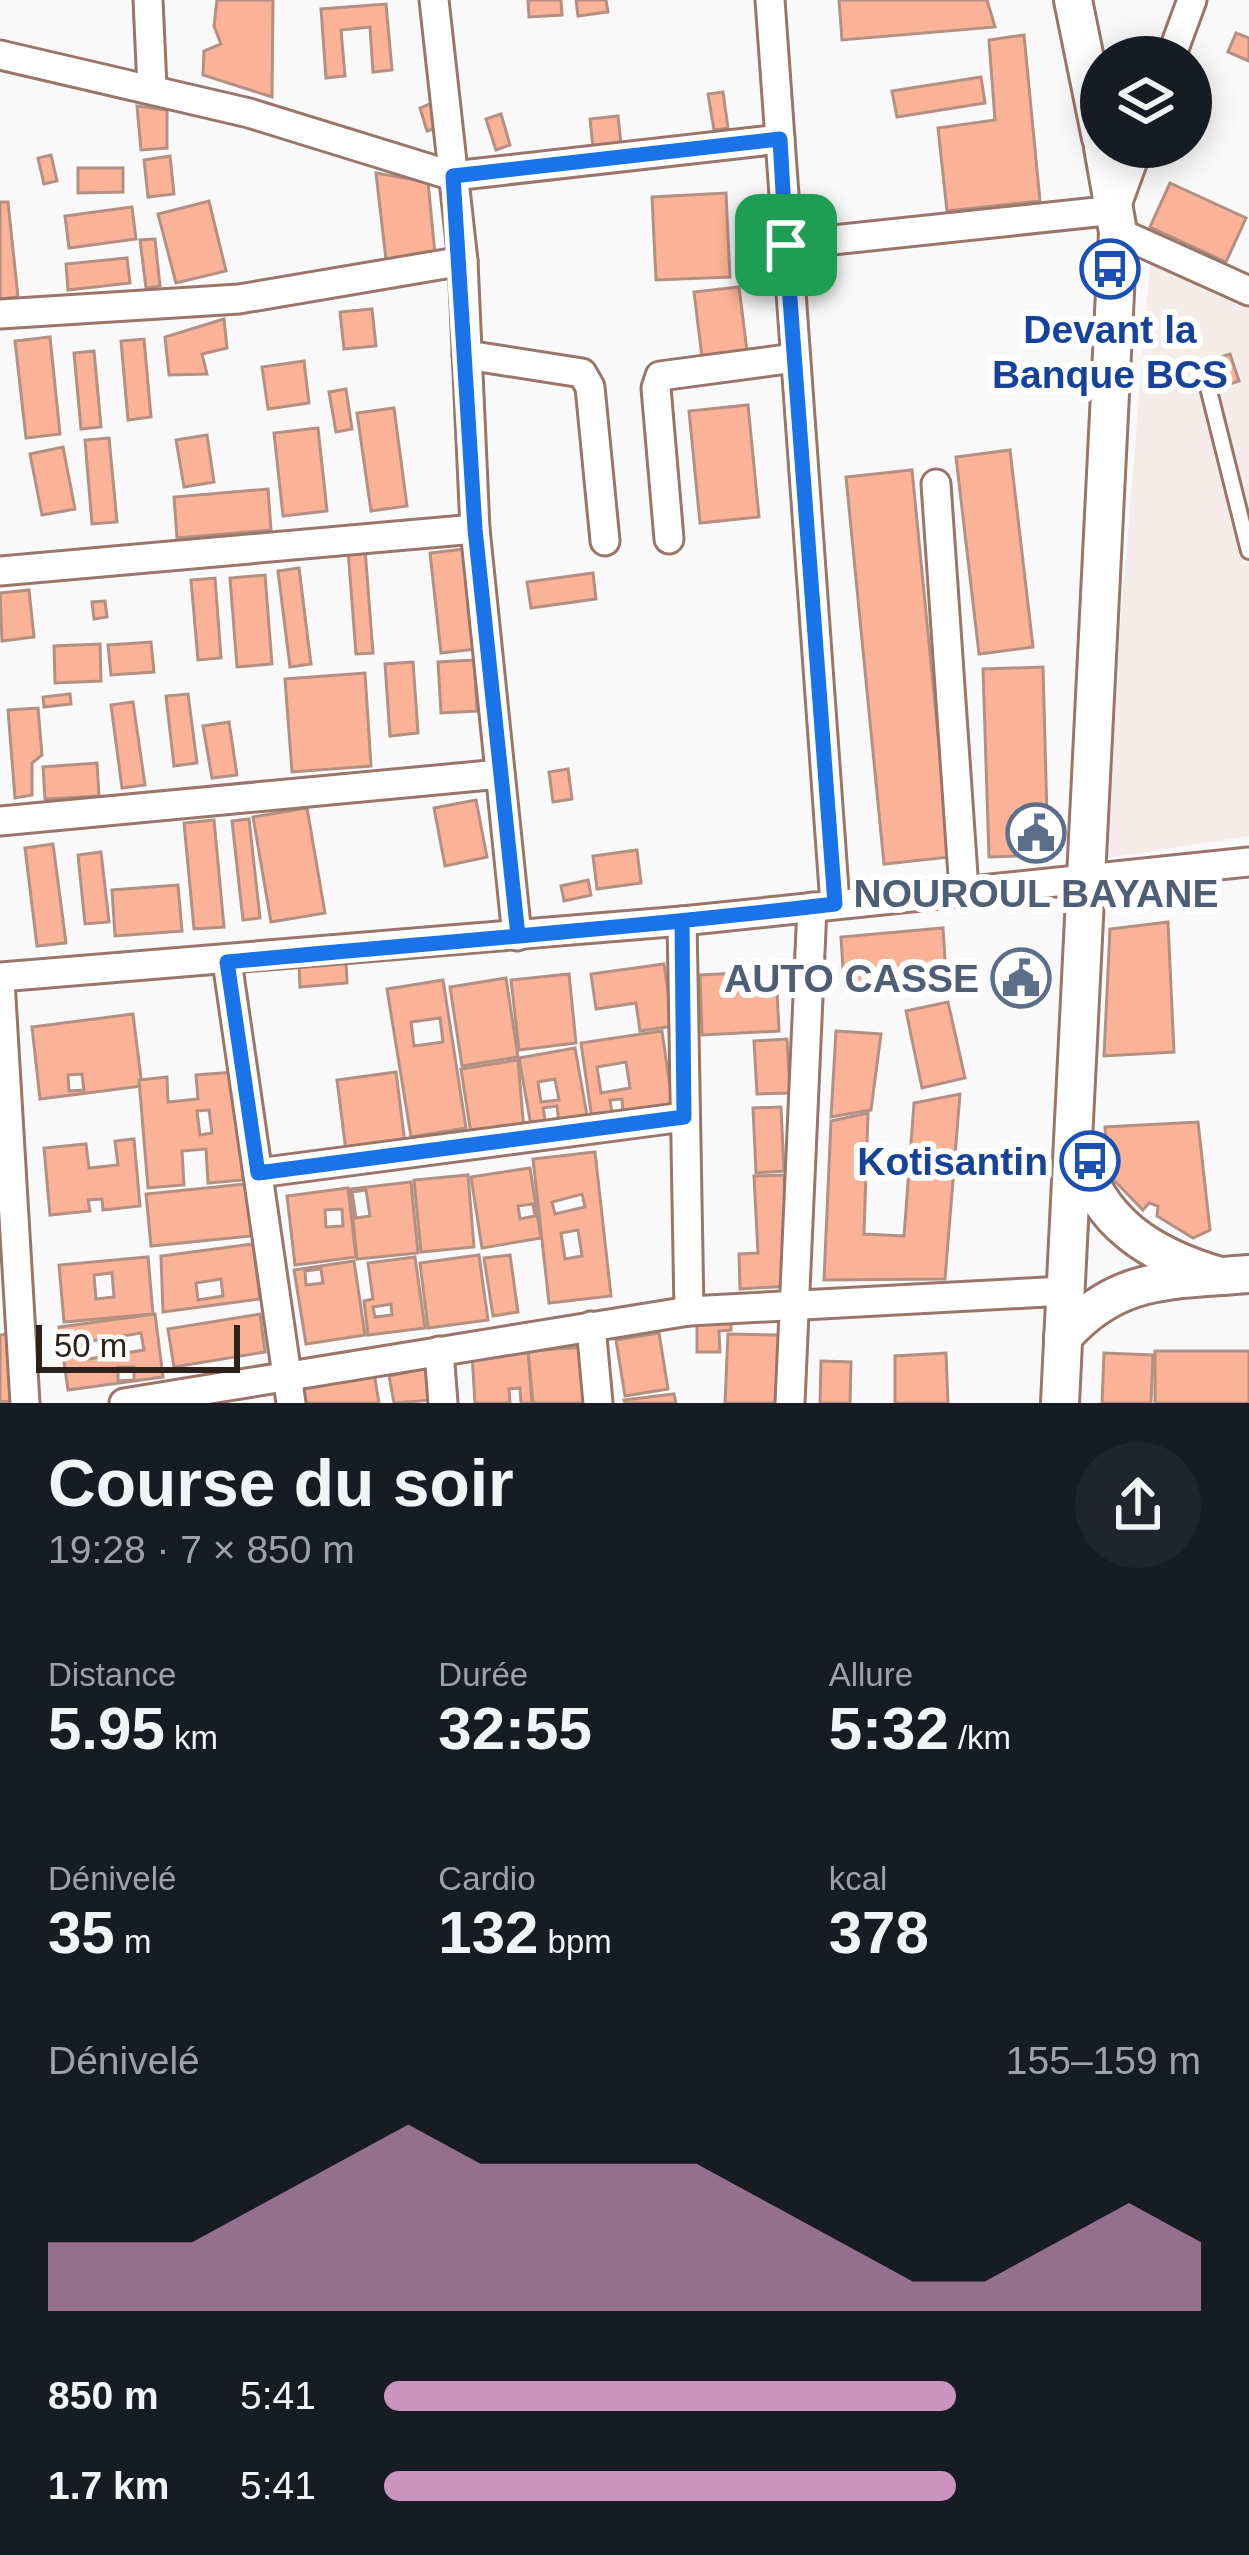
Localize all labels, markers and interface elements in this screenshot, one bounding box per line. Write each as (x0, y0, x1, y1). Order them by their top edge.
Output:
map controls (1080, 36, 1212, 168)
button: layers (1080, 36, 1212, 168)
pin (735, 194, 837, 296)
icon: arrive (753, 212, 819, 278)
bus stop icon: Devant la Banque BCS (1079, 238, 1141, 300)
place label: Devant la Banque BCS (992, 308, 1228, 396)
public building icon: NOUROUL BAYANE (1005, 802, 1067, 864)
place label: NOUROUL BAYANE (854, 872, 1218, 915)
public building icon: AUTO CASSE (990, 947, 1052, 1009)
place label: AUTO CASSE (724, 957, 979, 1000)
bus stop icon: Kotisantin (1059, 1130, 1121, 1192)
place label: Kotisantin (857, 1140, 1048, 1183)
scale bar (36, 1319, 240, 1372)
text: 50 m (54, 1327, 127, 1364)
button: share (1075, 1442, 1201, 1568)
text: Course du soir (48, 1446, 514, 1520)
text: 19:28 · 7 × 850 m (48, 1528, 355, 1571)
text: Distance (48, 1656, 176, 1693)
text: Durée (438, 1656, 528, 1693)
text: Allure (829, 1656, 913, 1693)
text: 5.95 (48, 1695, 165, 1762)
text: 32:55 (438, 1695, 592, 1762)
text: 5:32 (829, 1695, 949, 1762)
text: km (165, 1719, 218, 1756)
text: /km (949, 1719, 1011, 1756)
text: Dénivelé (48, 1860, 176, 1897)
text: Cardio (438, 1860, 536, 1897)
text: kcal (829, 1860, 887, 1897)
text: 35 (48, 1899, 115, 1966)
text: 132 (438, 1899, 538, 1966)
text: 378 (829, 1899, 929, 1966)
text: m (115, 1923, 151, 1960)
text: bpm (538, 1923, 612, 1960)
text: Dénivelé (48, 2039, 200, 2082)
text: 155–159 m (1006, 2039, 1201, 2082)
text: 850 m (48, 2374, 159, 2417)
text: 5:41 (240, 2374, 316, 2417)
text: 1.7 km (48, 2464, 169, 2507)
text: 5:41 (240, 2464, 316, 2507)

